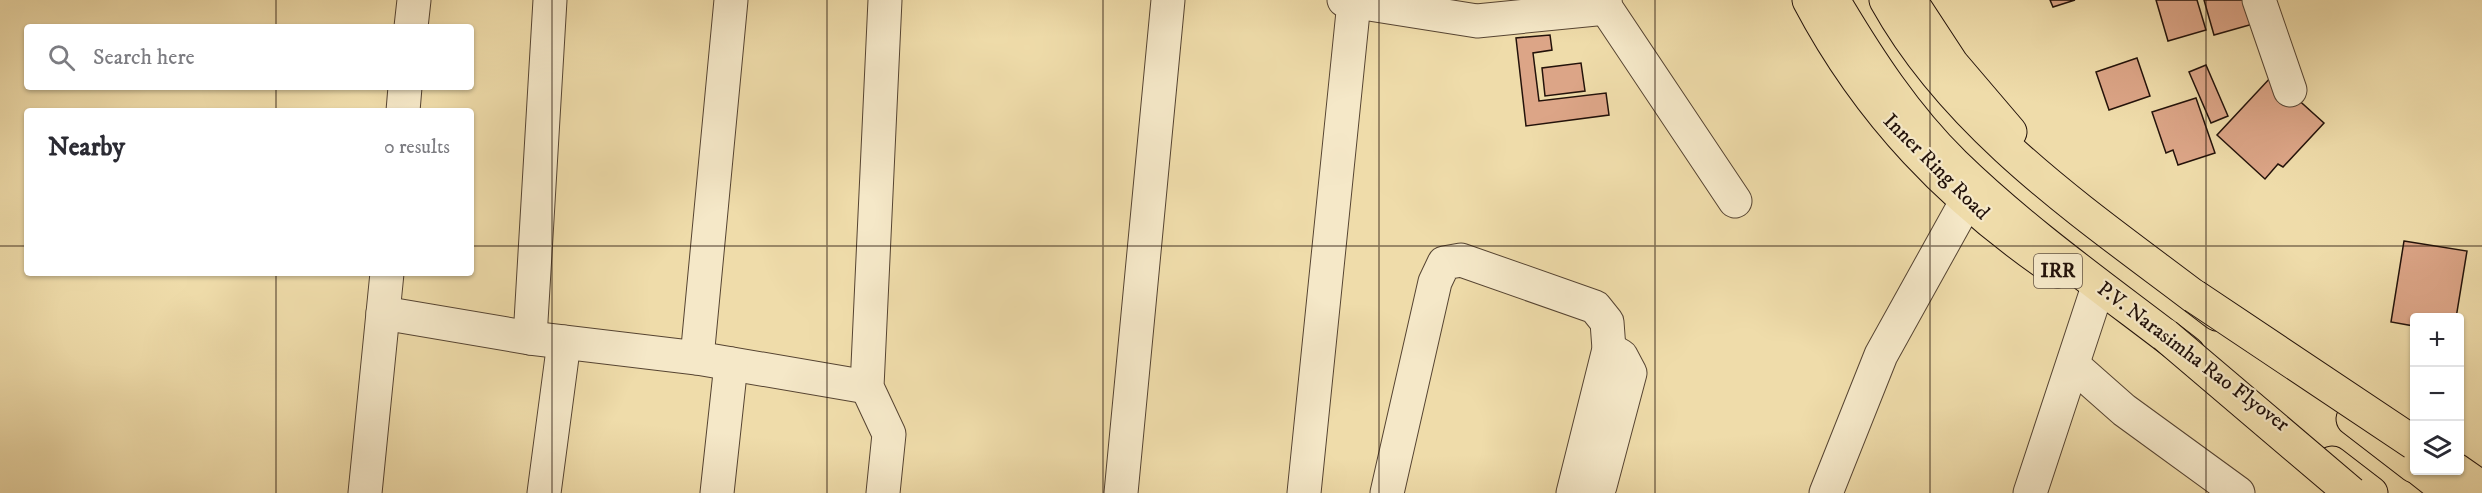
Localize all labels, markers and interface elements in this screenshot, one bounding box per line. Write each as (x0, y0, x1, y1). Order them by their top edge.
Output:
search box (24, 24, 474, 90)
icon: search (45, 41, 78, 74)
text: Search here (93, 44, 195, 71)
street label: Inner Ring Road (1877, 108, 1995, 226)
text: Nearby (48, 131, 125, 164)
text: 0 results (384, 135, 450, 160)
road number: IRR (2034, 254, 2082, 288)
street label: P.V. Narasimha Rao Flyover (2092, 276, 2294, 438)
map controls (2410, 313, 2464, 475)
button: + (2410, 313, 2464, 367)
button: − (2410, 367, 2464, 421)
button: layers (2410, 421, 2464, 475)

